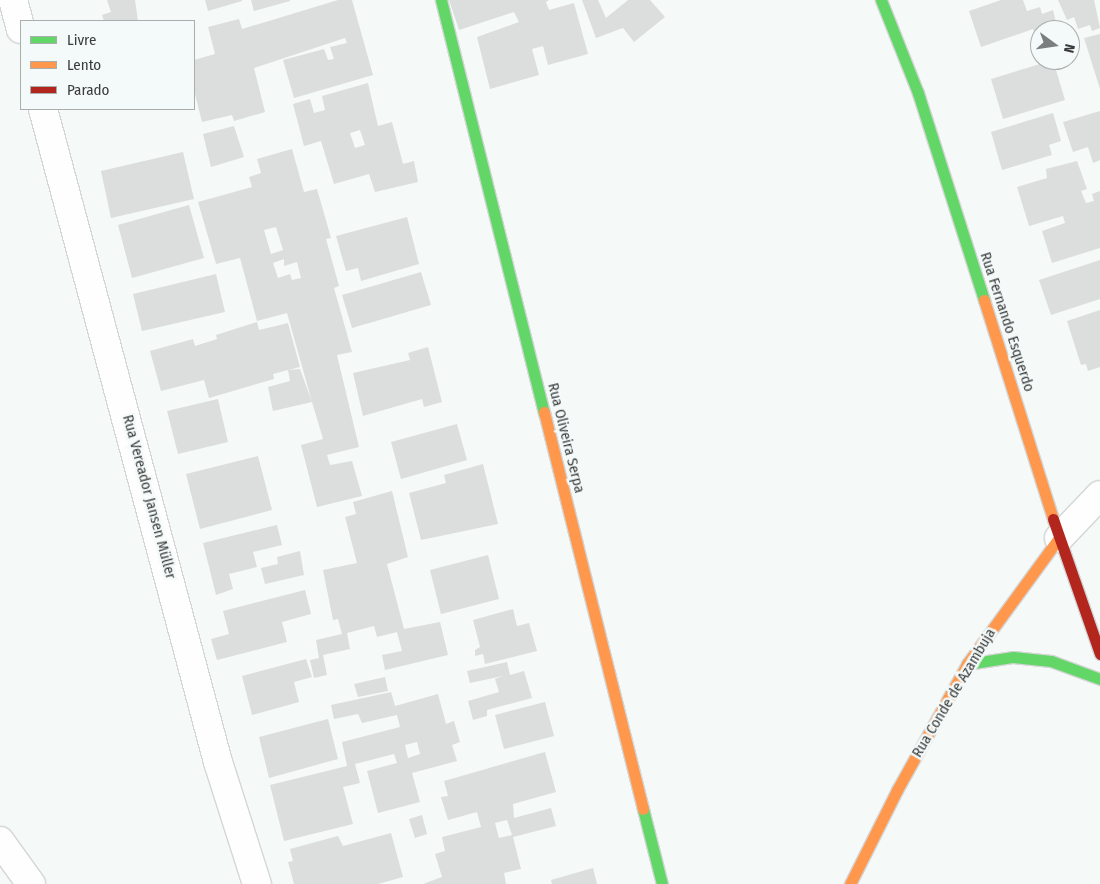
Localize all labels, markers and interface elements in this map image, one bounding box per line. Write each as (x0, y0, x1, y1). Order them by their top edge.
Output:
legend (20, 20, 195, 110)
north arrow (1030, 20, 1080, 70)
text: Livre (67, 31, 96, 49)
text: N (1060, 42, 1078, 55)
text: Lento (67, 56, 101, 74)
text: Parado (67, 81, 109, 99)
street label: Rua Fernando Esquerdo (976, 250, 1038, 394)
street label: Rua Oliveira Serpa (544, 381, 588, 495)
street label: Rua Vereador Jansen Müller (118, 413, 180, 581)
street label: Rua Conde de Azambuja (908, 625, 1000, 761)

